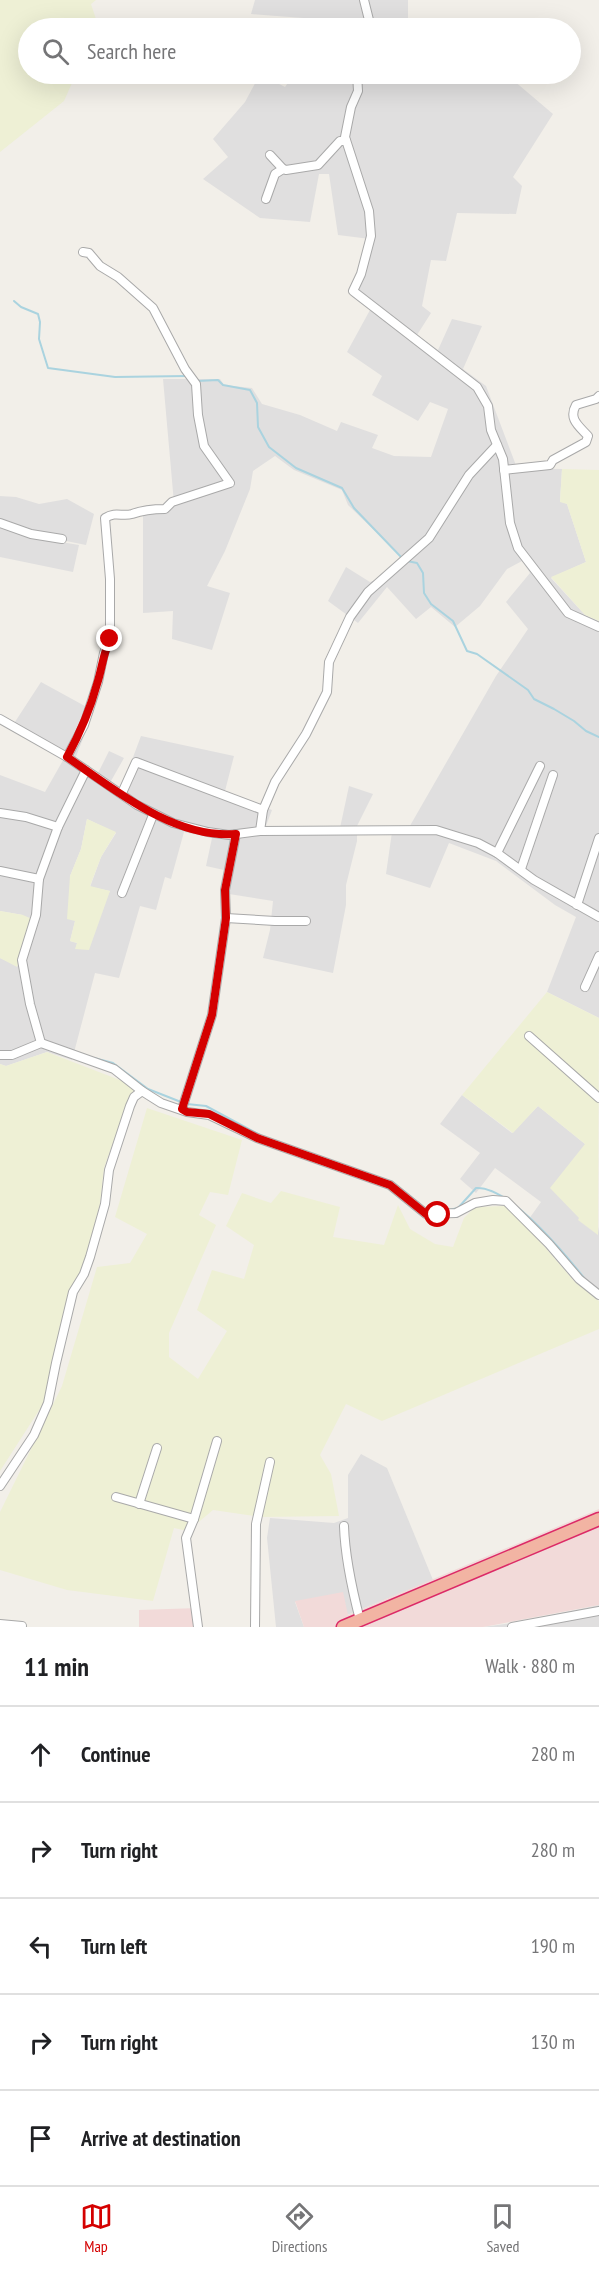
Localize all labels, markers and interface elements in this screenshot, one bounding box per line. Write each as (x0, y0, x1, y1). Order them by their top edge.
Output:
search box (18, 18, 581, 84)
icon: search (39, 35, 72, 68)
text: Search here (87, 37, 176, 65)
route end (96, 625, 122, 651)
route start (424, 1201, 450, 1227)
text: 11 min (24, 1650, 89, 1683)
text: Walk · 880 m (485, 1653, 575, 1679)
icon: ahead (24, 1738, 57, 1771)
text: Continue (81, 1740, 151, 1768)
text: 280 m (531, 1741, 575, 1767)
icon: right (24, 1834, 57, 1867)
text: Turn right (81, 1836, 158, 1864)
text: 280 m (531, 1837, 575, 1863)
icon: left (24, 1930, 57, 1963)
text: Turn left (81, 1932, 147, 1960)
text: 190 m (531, 1933, 575, 1959)
icon: right (24, 2026, 57, 2059)
text: Turn right (81, 2028, 158, 2056)
text: 130 m (531, 2029, 575, 2055)
icon: arrive (24, 2122, 57, 2155)
text: Arrive at destination (81, 2124, 241, 2152)
tab: Map (80, 2200, 113, 2256)
tab: Directions (272, 2200, 327, 2256)
tab: Saved (486, 2200, 519, 2256)

